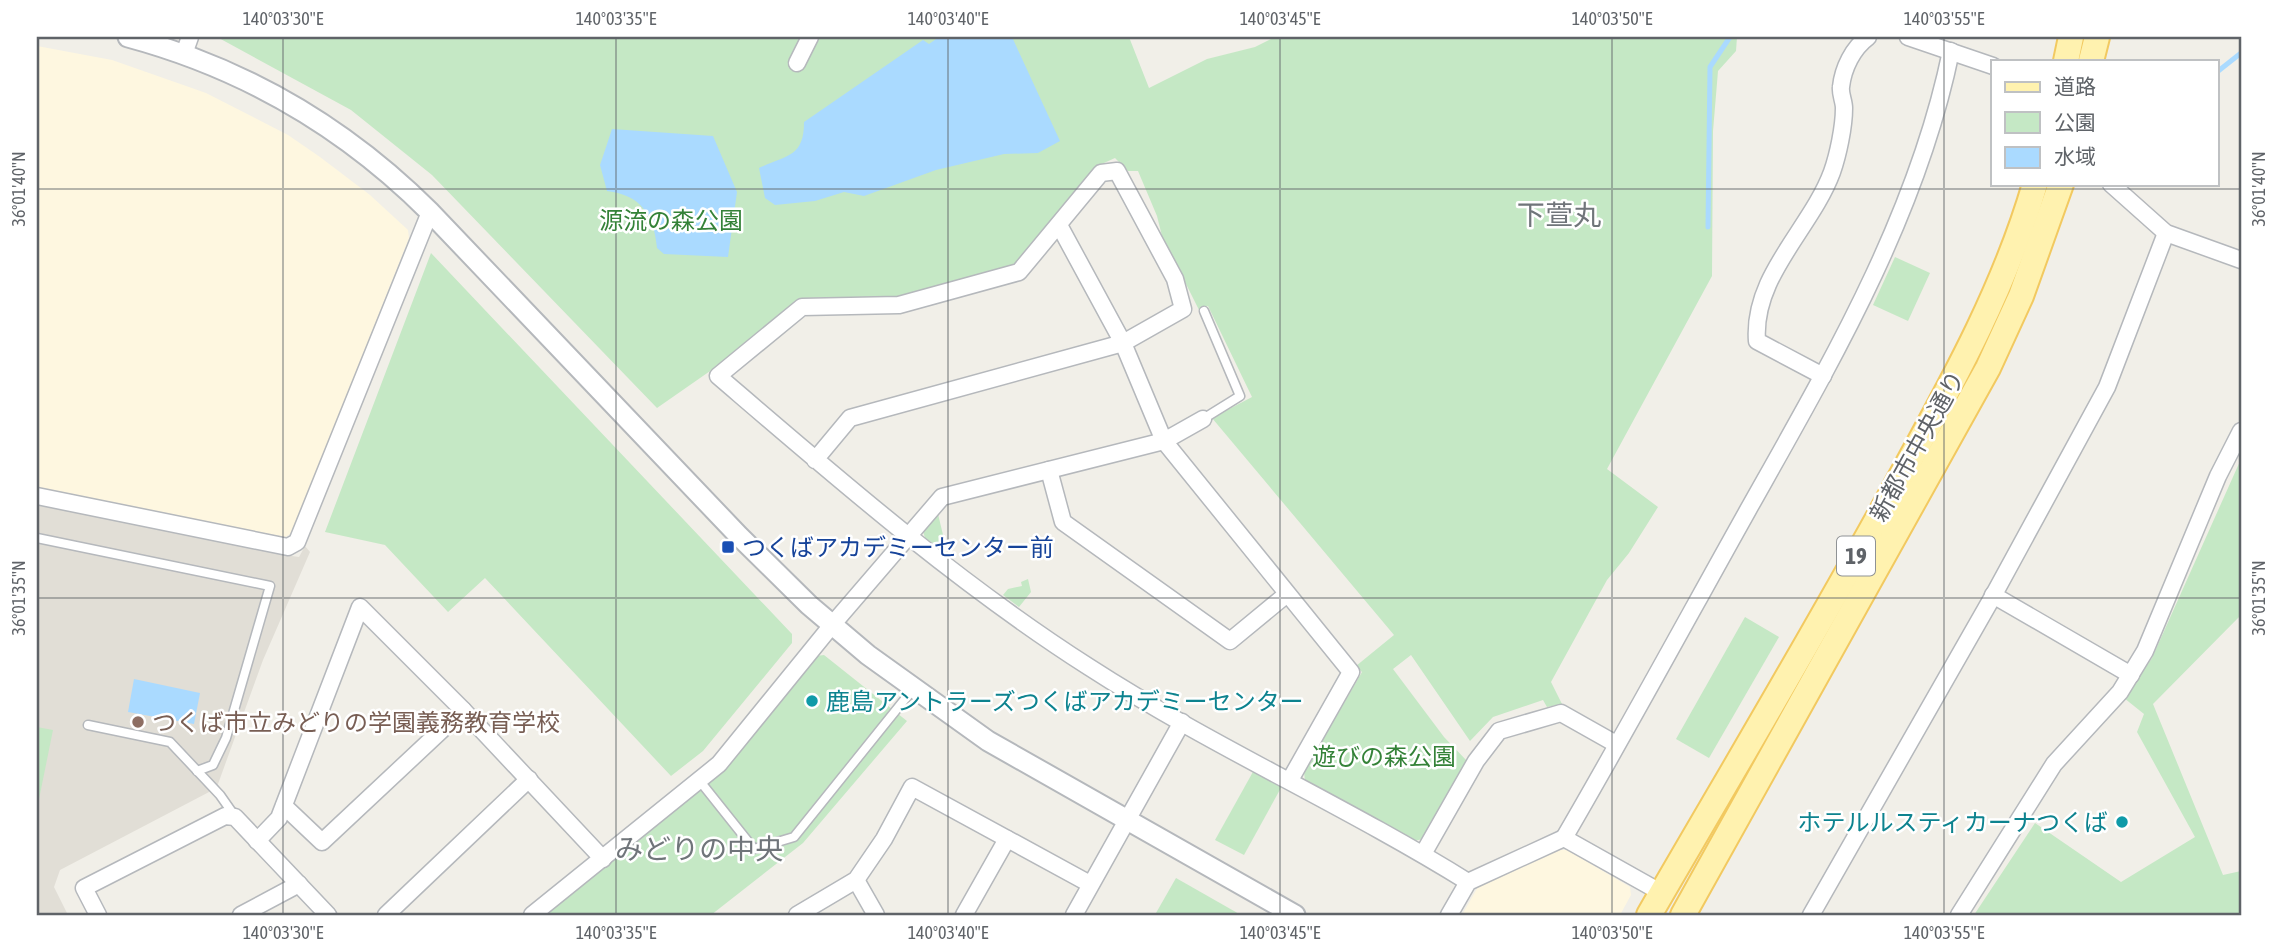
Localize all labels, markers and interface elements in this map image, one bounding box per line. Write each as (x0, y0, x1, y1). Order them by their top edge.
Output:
text: 140°03'30"E (243, 8, 324, 29)
text: 140°03'35"E (576, 8, 657, 29)
text: 140°03'40"E (908, 8, 989, 29)
text: 140°03'45"E (1240, 8, 1321, 29)
text: 140°03'50"E (1572, 8, 1653, 29)
text: 140°03'55"E (1904, 8, 1985, 29)
legend (1991, 60, 2218, 186)
text: 道路 (2054, 74, 2096, 98)
text: 公園 (2054, 110, 2096, 134)
text: 水域 (2054, 144, 2096, 168)
text: 36°01'40"N (8, 151, 29, 227)
text: 36°01'40"N (2248, 151, 2269, 227)
district label: 下萱丸 (1517, 199, 1601, 231)
park label: 源流の森公園 (599, 207, 743, 234)
street label: 新都市中央通り (1864, 366, 1970, 526)
place label: つくばアカデミーセンター前 (742, 534, 1054, 561)
road number: 19 (1837, 536, 1875, 576)
marker: つくばアカデミーセンター前 (720, 539, 736, 555)
text: 36°01'35"N (8, 560, 29, 636)
text: 36°01'35"N (2248, 560, 2269, 636)
place label: 鹿島アントラーズつくばアカデミーセンター (826, 688, 1304, 715)
marker: 鹿島アントラーズつくばアカデミーセンター (804, 693, 820, 709)
place label: つくば市立みどりの学園義務教育学校 (152, 709, 560, 736)
marker: つくば市立みどりの学園義務教育学校 (130, 714, 146, 730)
park label: 遊びの森公園 (1312, 743, 1456, 770)
place label: ホテルルスティカーナつくば (1797, 809, 2108, 836)
marker: ホテルルスティカーナつくば (2114, 814, 2130, 830)
district label: みどりの中央 (615, 833, 783, 865)
text: 140°03'30"E (243, 922, 324, 943)
text: 140°03'35"E (576, 922, 657, 943)
text: 140°03'40"E (908, 922, 989, 943)
text: 140°03'45"E (1240, 922, 1321, 943)
text: 140°03'50"E (1572, 922, 1653, 943)
text: 140°03'55"E (1904, 922, 1985, 943)

